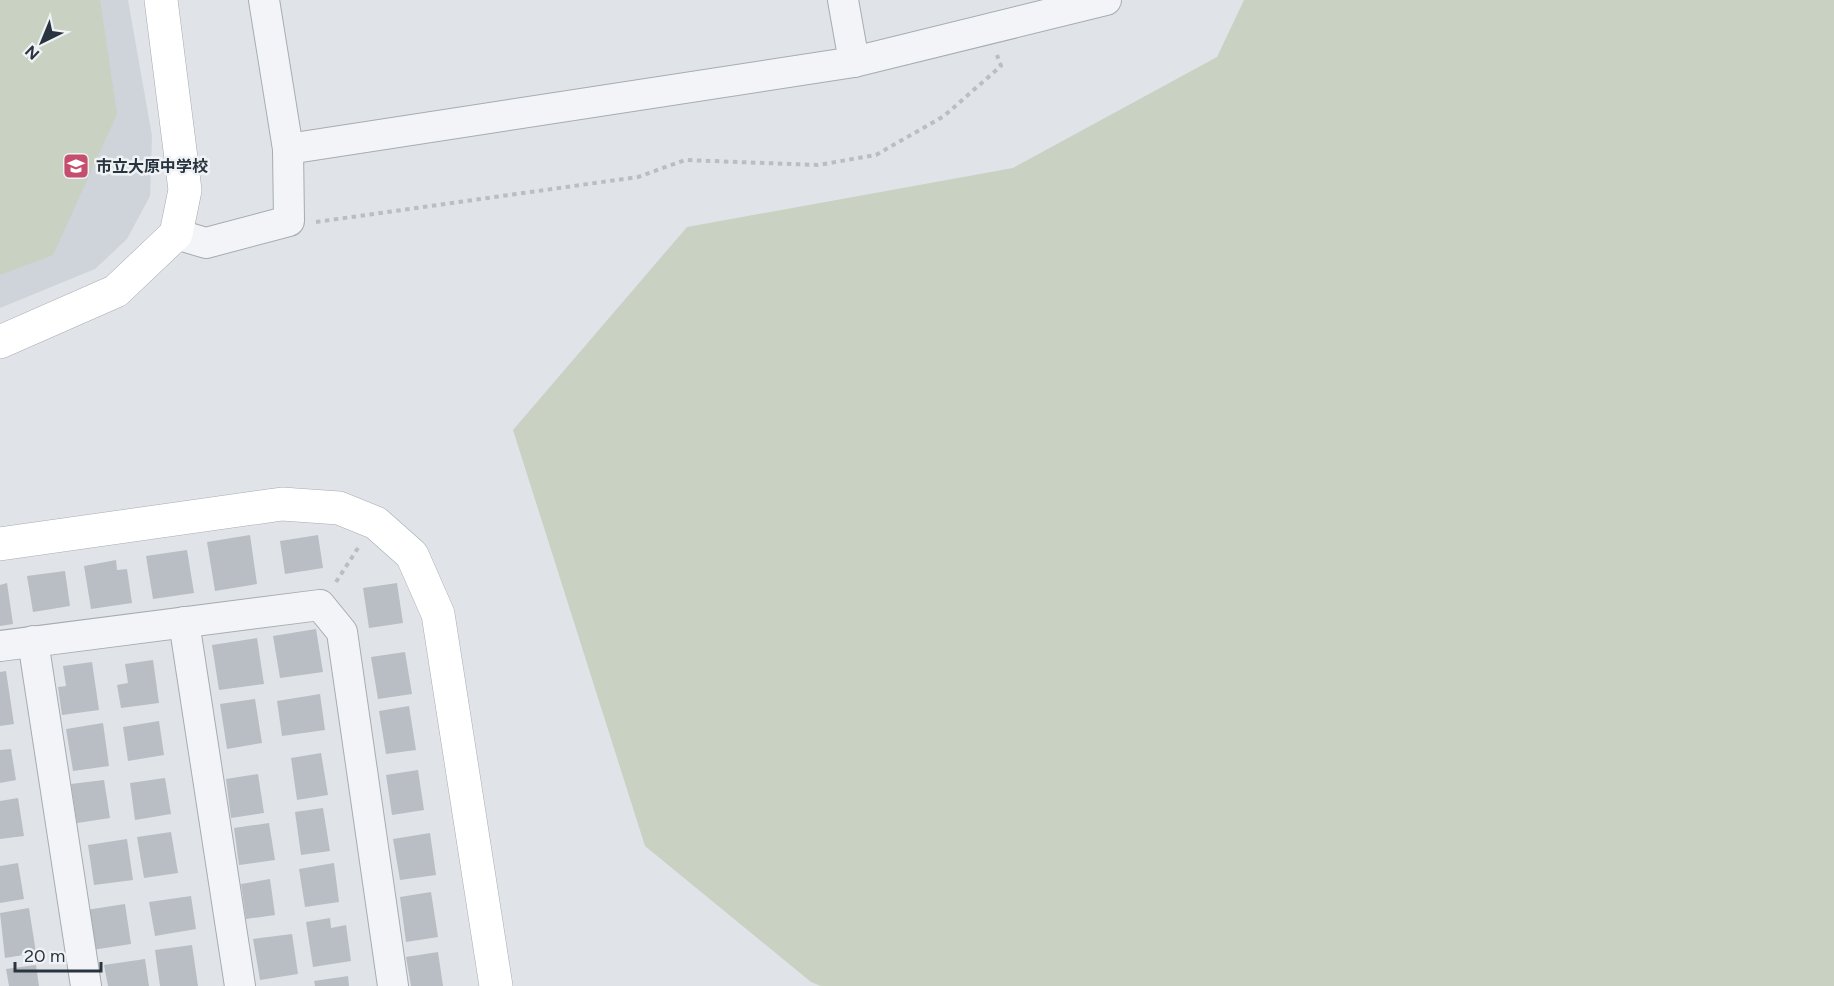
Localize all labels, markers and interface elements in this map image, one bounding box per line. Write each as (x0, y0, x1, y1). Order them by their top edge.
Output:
north arrow (12, 12, 72, 72)
text: N (21, 41, 43, 64)
school or university icon: 市立大原中学校 (61, 151, 91, 181)
place label: 市立大原中学校 (96, 157, 208, 176)
scale bar (15, 935, 100, 973)
text: 20 m (24, 945, 65, 967)

